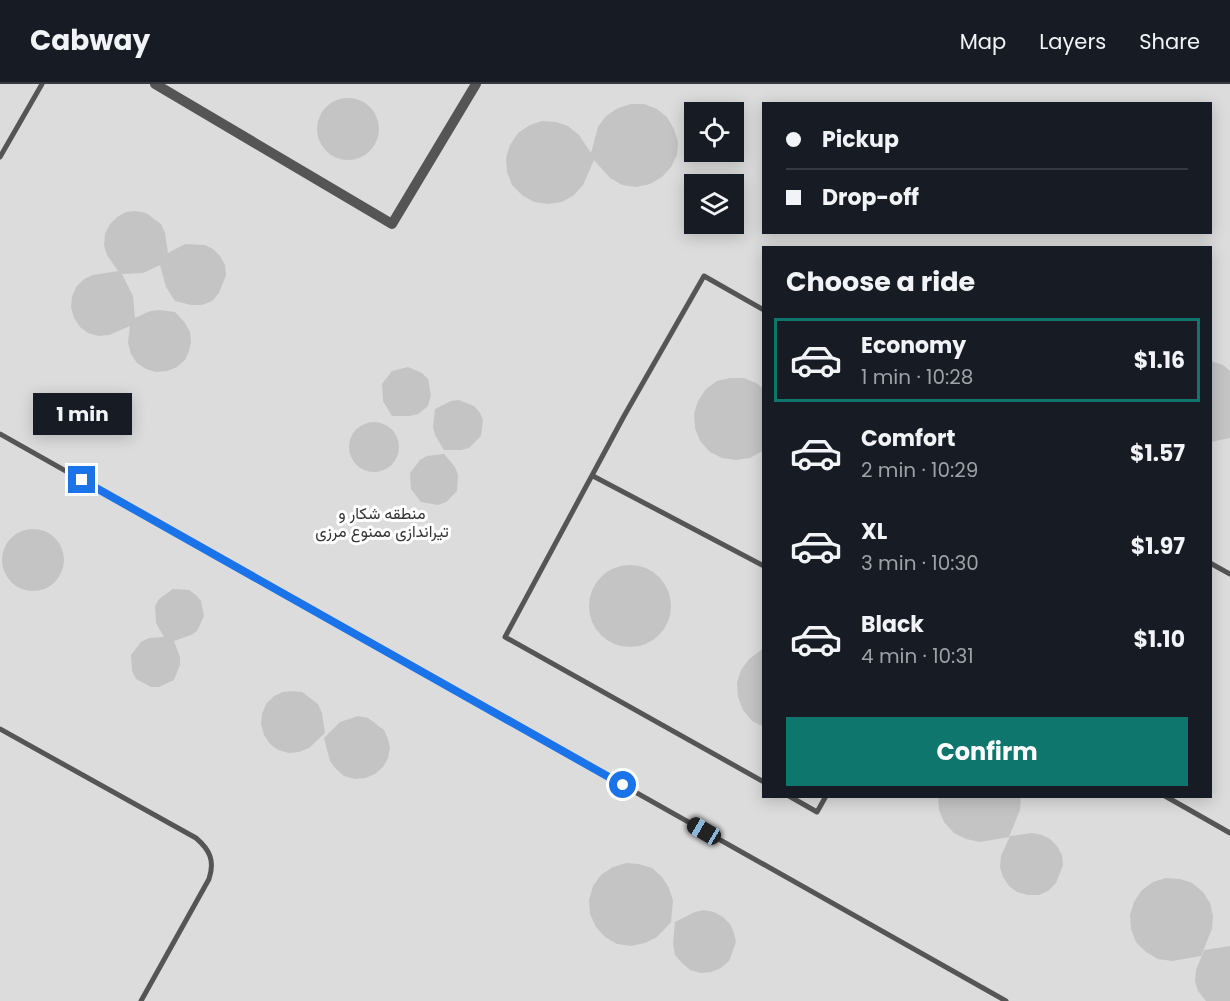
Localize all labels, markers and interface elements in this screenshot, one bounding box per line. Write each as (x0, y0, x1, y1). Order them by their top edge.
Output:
text: Cabway (30, 21, 150, 60)
text: Map (960, 27, 1006, 56)
text: Layers (1039, 27, 1106, 56)
text: Share (1139, 27, 1200, 56)
map controls (684, 102, 744, 234)
button: locate (684, 102, 744, 162)
text: Pickup (822, 124, 899, 155)
button: layers (684, 174, 744, 234)
text: Drop-off (822, 182, 919, 213)
text: Choose a ride (786, 263, 975, 300)
text: Economy (861, 330, 966, 361)
icon: car (789, 333, 843, 387)
text: $1.16 (1134, 345, 1185, 376)
text: 1 min · 10:28 (861, 363, 973, 391)
callout: 1 min (32, 393, 132, 435)
text: 1 min (56, 400, 109, 428)
text: Comfort (861, 423, 955, 454)
icon: car (789, 426, 843, 480)
text: $1.57 (1130, 438, 1185, 469)
text: 2 min · 10:29 (861, 456, 978, 484)
route end (68, 466, 95, 493)
park label: منطقه شکار و تیراندازی ممنوع مرزی (315, 502, 449, 543)
text: XL (861, 516, 887, 547)
icon: car (789, 519, 843, 573)
text: $1.97 (1131, 531, 1185, 562)
text: 3 min · 10:30 (861, 549, 979, 577)
text: Black (861, 609, 924, 640)
icon: car (789, 612, 843, 666)
text: $1.10 (1133, 624, 1185, 655)
text: 4 min · 10:31 (861, 642, 974, 670)
button: Confirm (786, 717, 1188, 786)
route start (609, 771, 636, 798)
car (684, 814, 724, 848)

